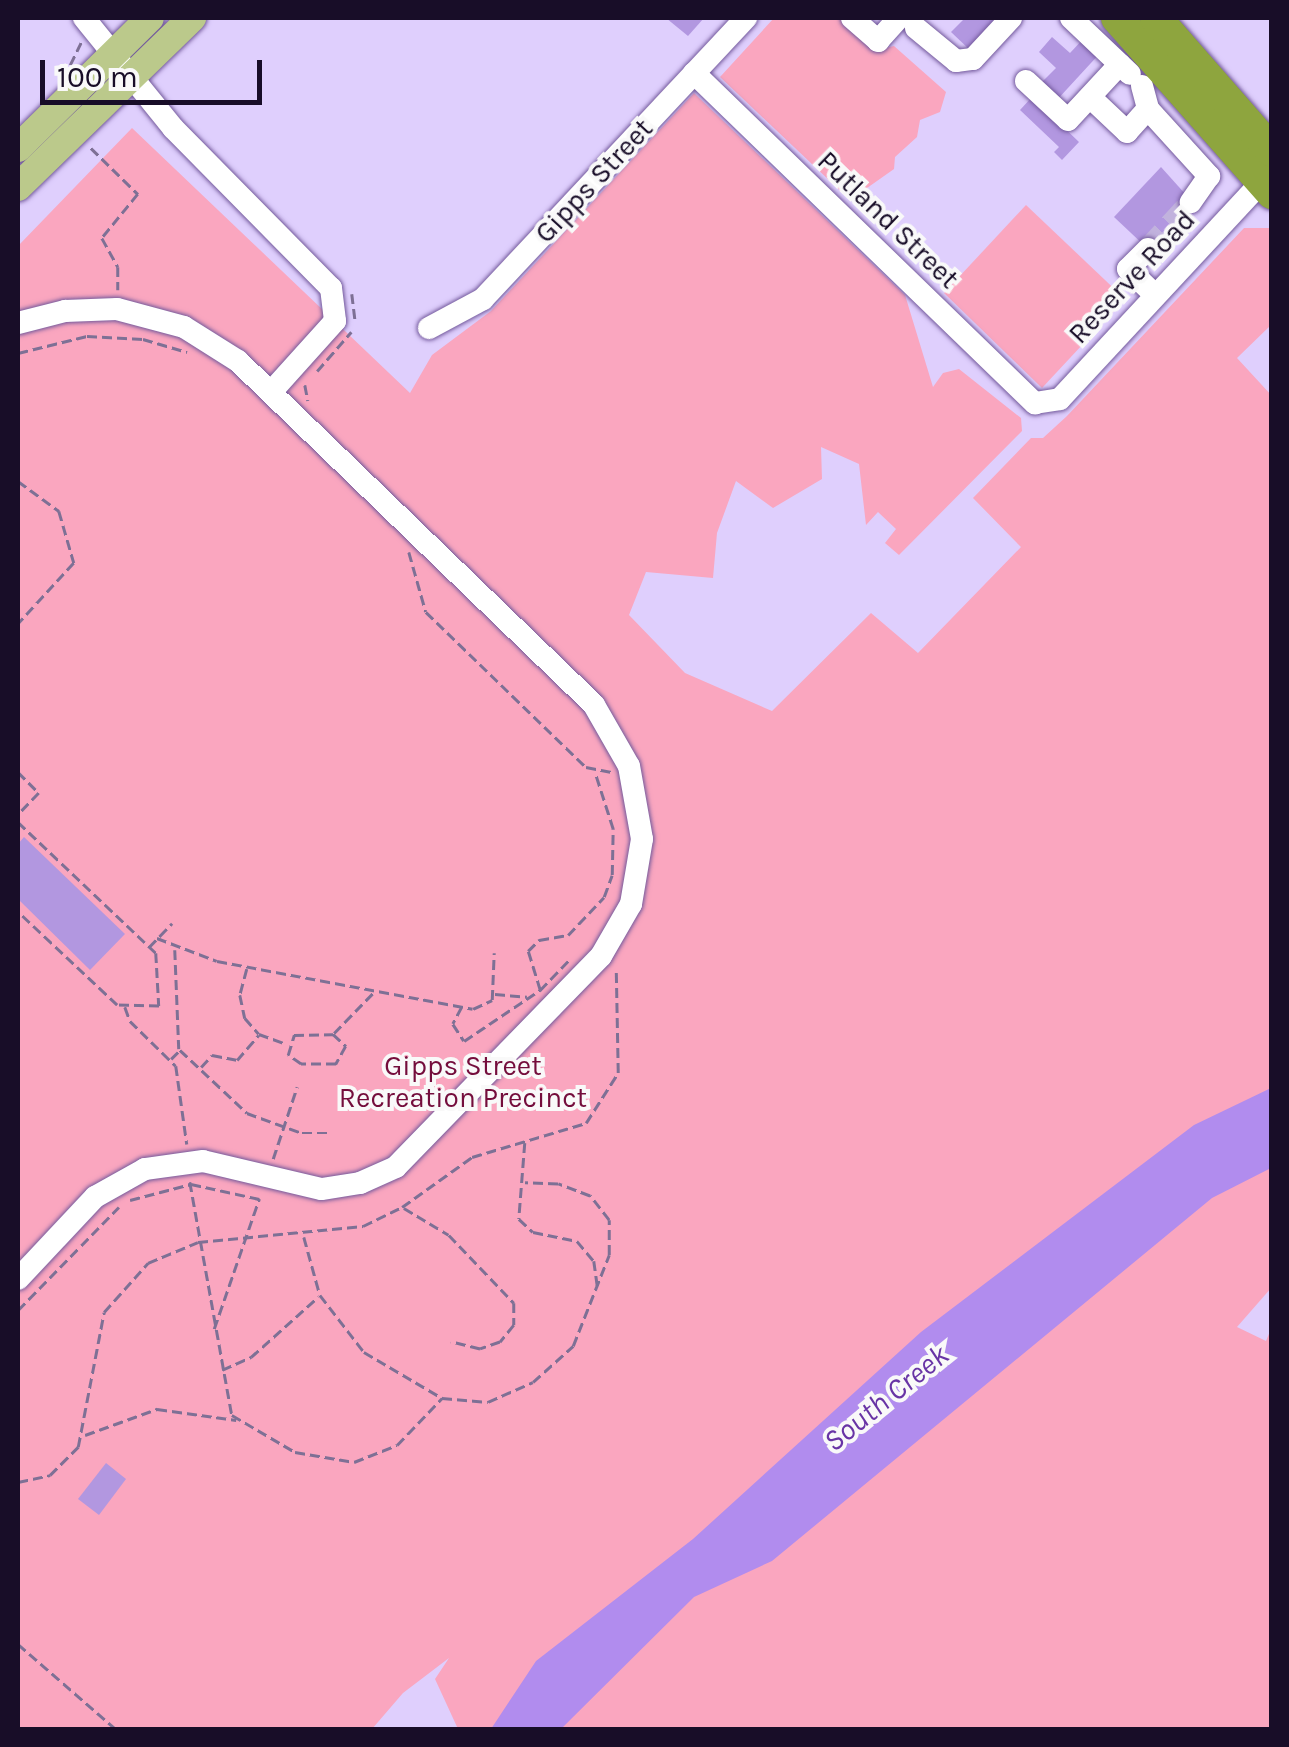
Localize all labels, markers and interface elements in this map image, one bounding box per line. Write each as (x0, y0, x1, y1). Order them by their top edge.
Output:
scale bar (45, 40, 268, 102)
text: 100 m (57, 59, 138, 95)
street label: Gipps Street (528, 112, 660, 250)
street label: Putland Street (810, 144, 966, 296)
street label: Reserve Road (1062, 203, 1202, 351)
park label: Gipps Street Recreation Precinct (339, 1049, 587, 1115)
water label: South Creek (816, 1337, 956, 1459)

